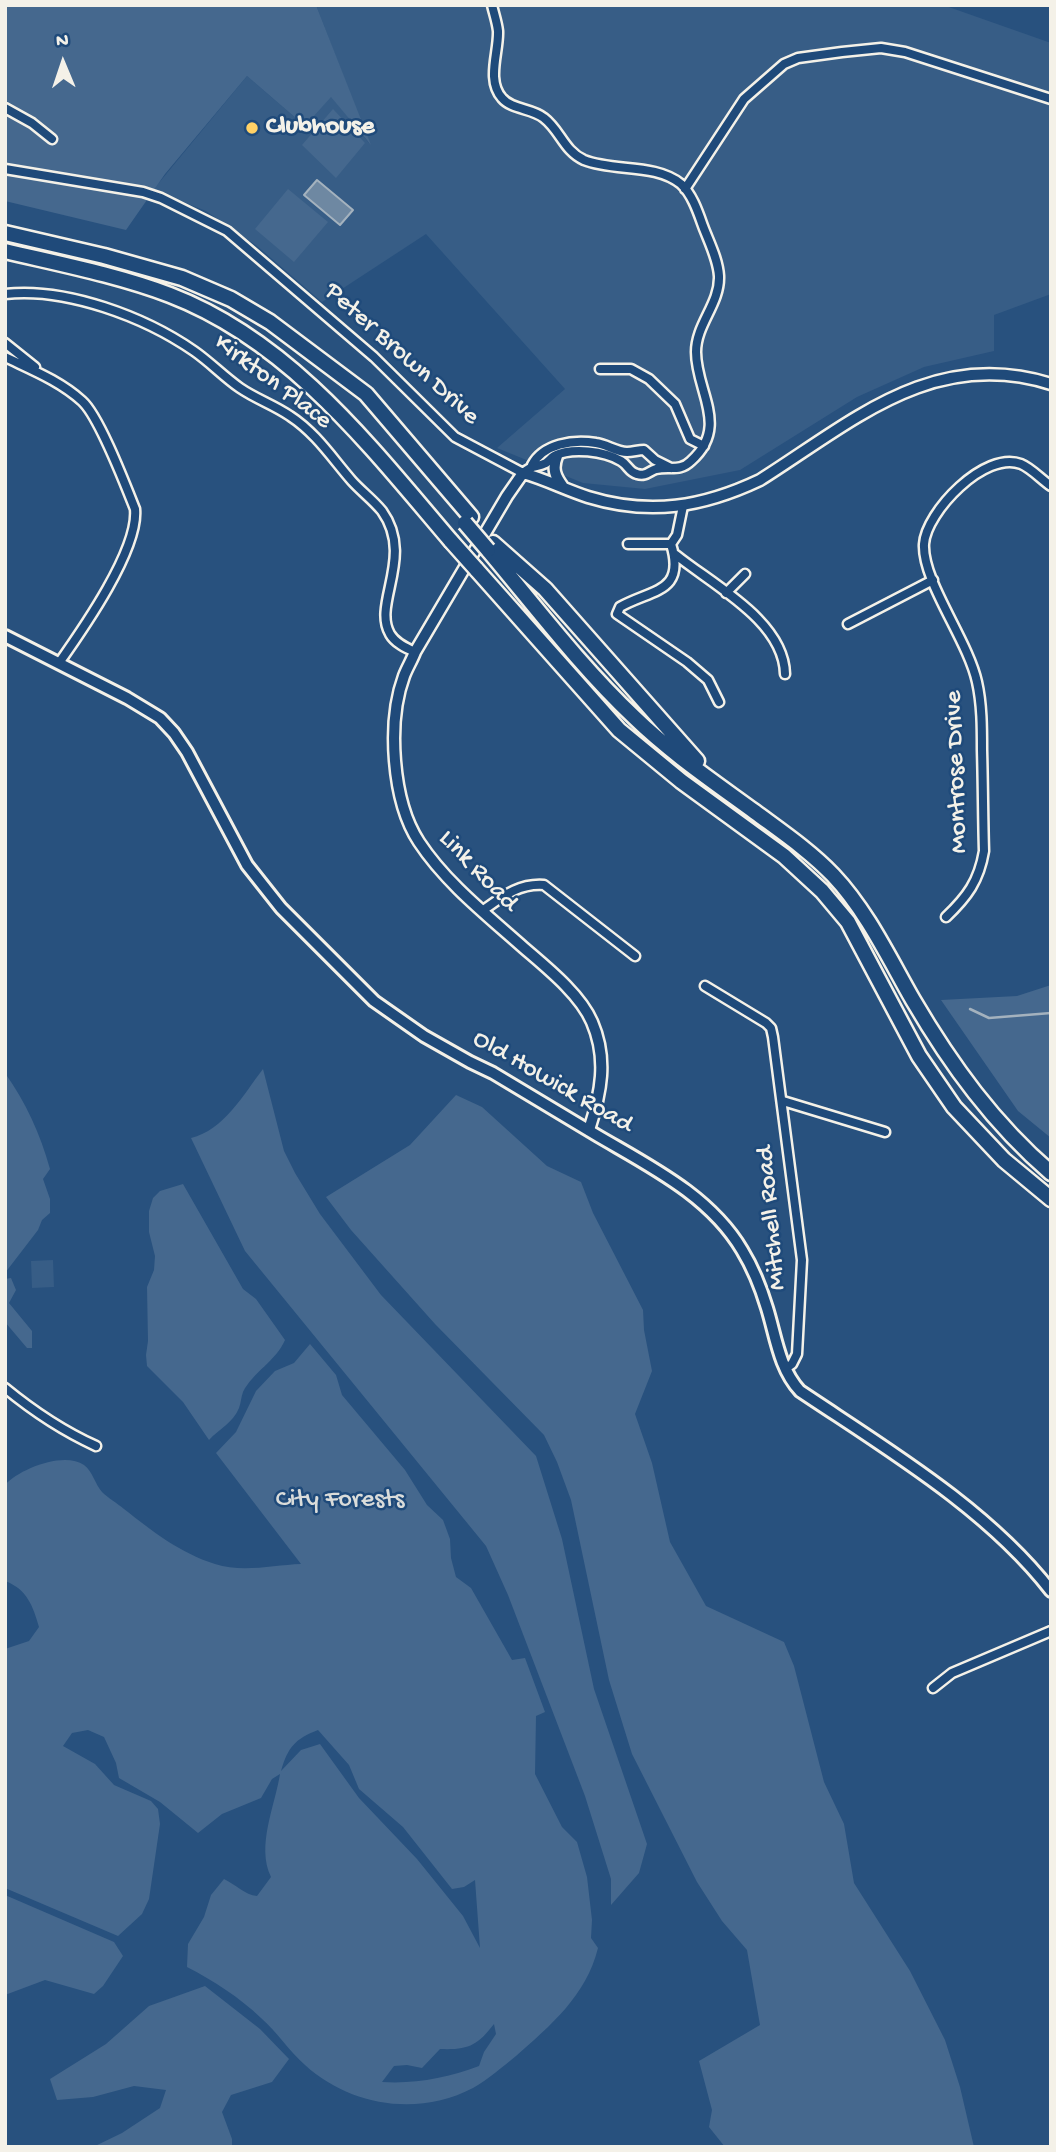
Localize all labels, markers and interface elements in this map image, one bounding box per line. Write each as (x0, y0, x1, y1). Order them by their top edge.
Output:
north arrow (28, 28, 98, 98)
text: N (56, 30, 69, 53)
place label: Clubhouse (266, 112, 374, 144)
marker: Clubhouse (244, 120, 260, 136)
street label: Peter Brown Drive (317, 277, 485, 433)
street label: Kirkton Place (207, 328, 337, 438)
street label: Montrose Drive (940, 690, 976, 854)
street label: Link Road (430, 824, 524, 920)
street label: Old Howick Road (466, 1024, 638, 1142)
street label: Mitchell Road (751, 1144, 795, 1292)
park label: City Forests (276, 1485, 404, 1517)

